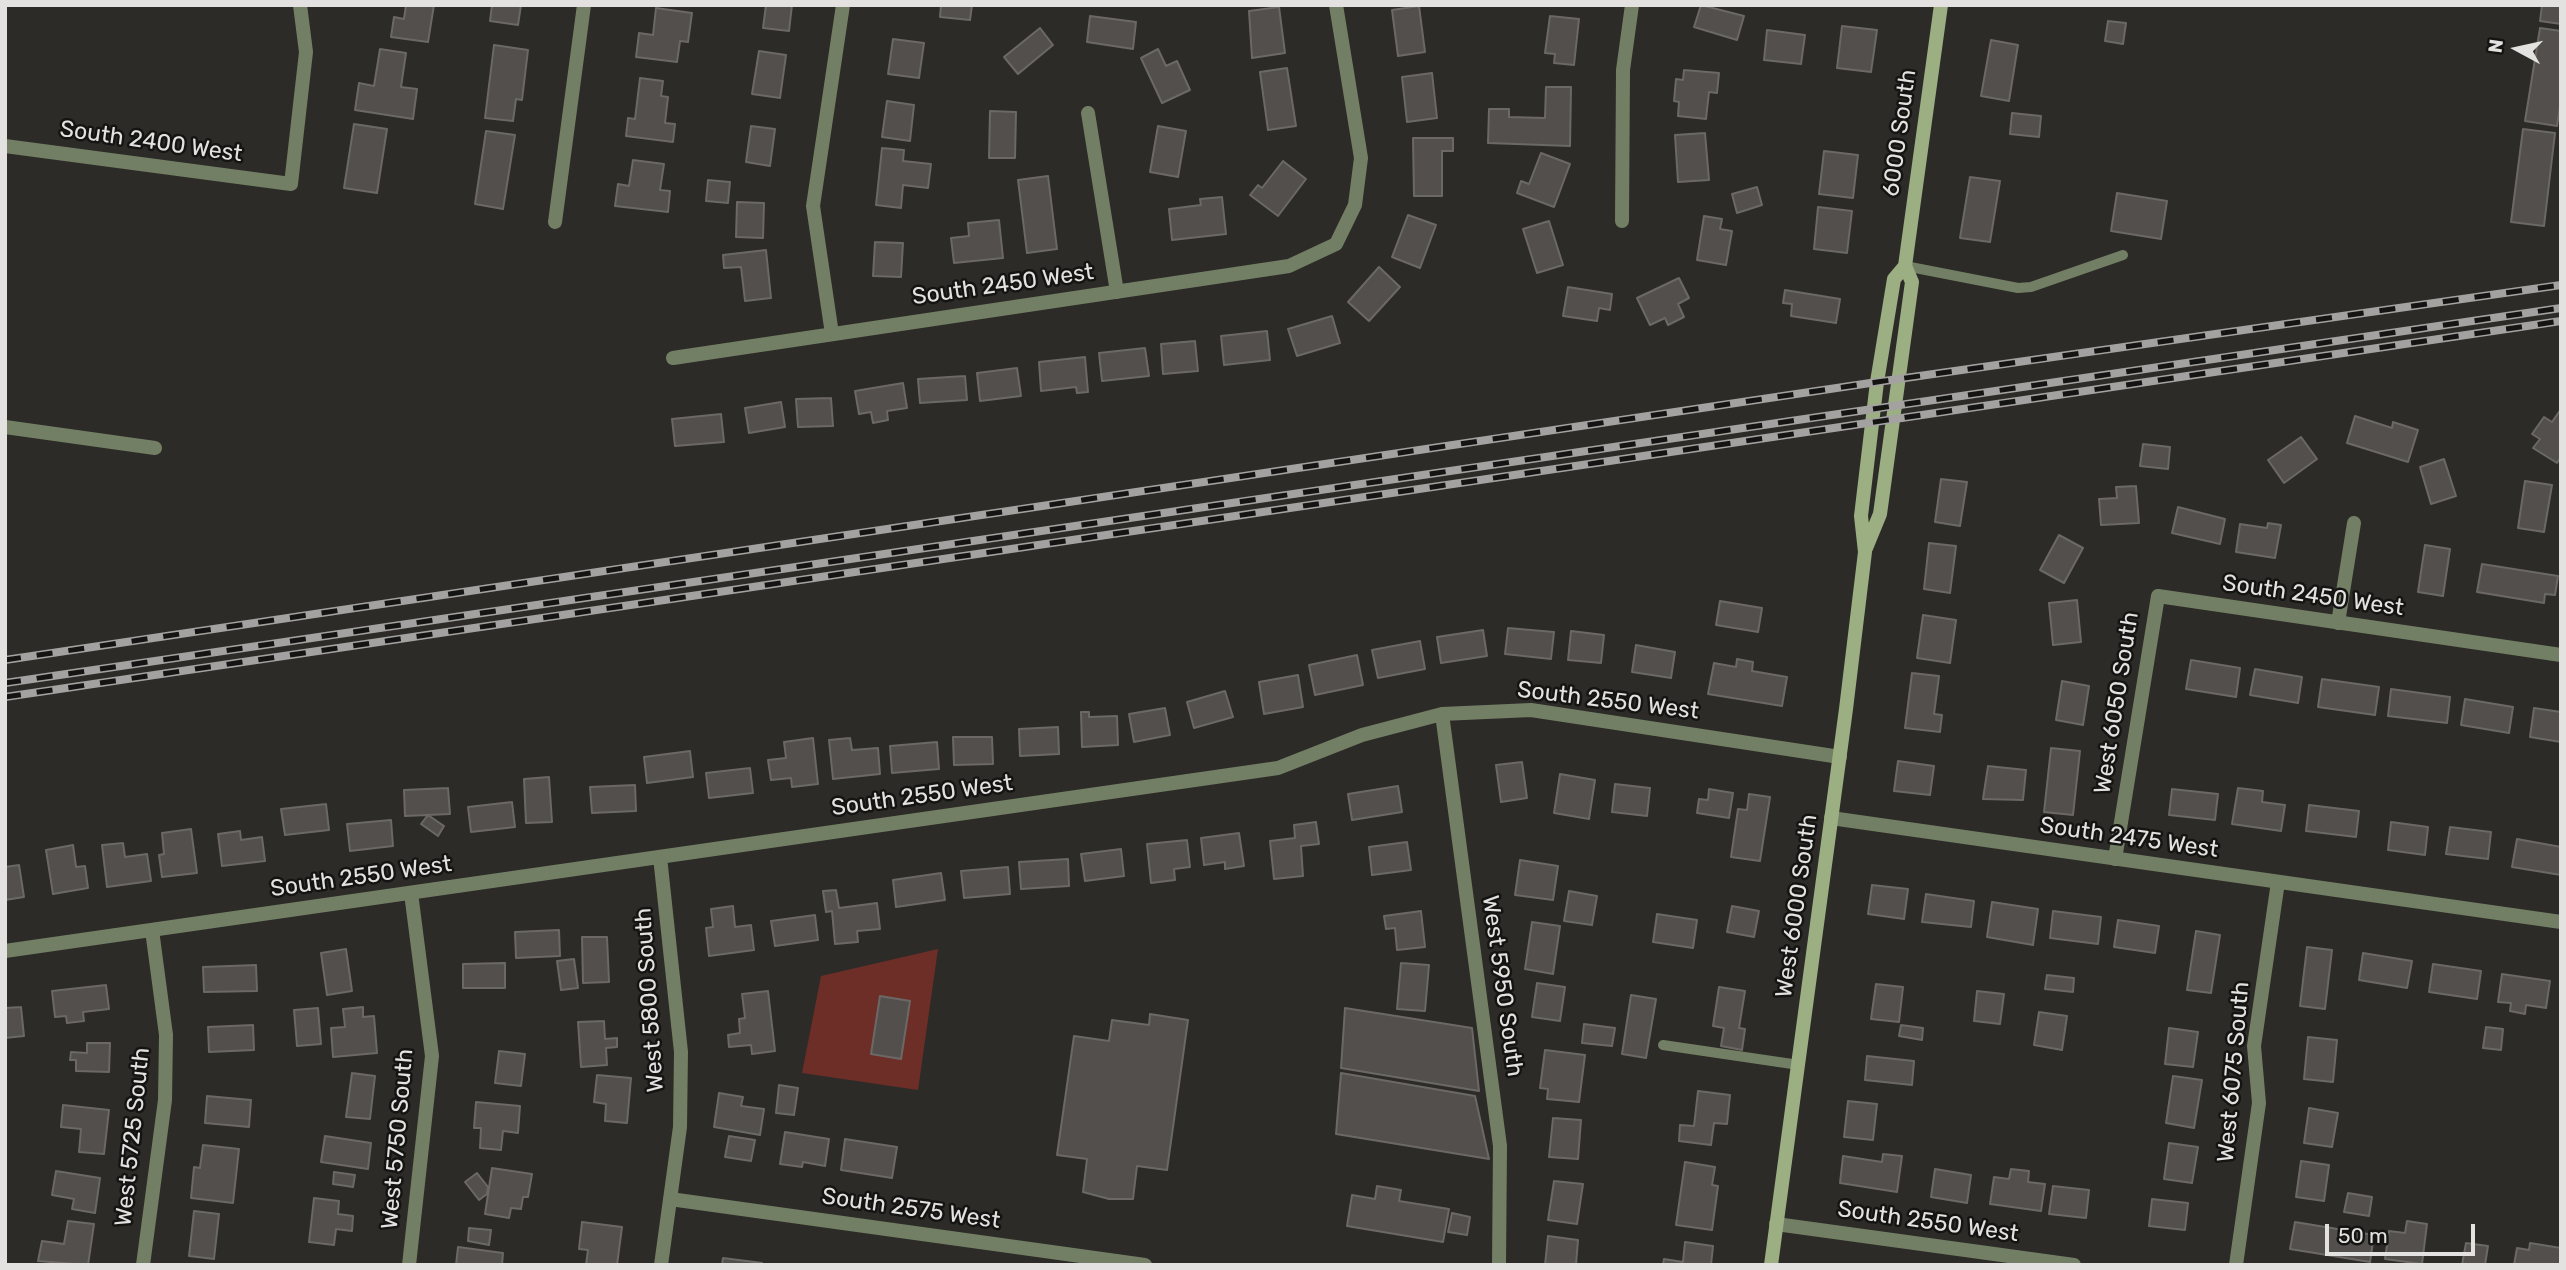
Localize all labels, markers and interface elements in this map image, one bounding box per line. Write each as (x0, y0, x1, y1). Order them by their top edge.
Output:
north arrow (2482, 14, 2552, 84)
text: N (2483, 38, 2508, 54)
street label: 6000 South (1877, 68, 1923, 198)
street label: South 2400 West (58, 116, 244, 168)
street label: South 2450 West (910, 259, 1096, 311)
street label: South 2450 West (2220, 570, 2406, 622)
street label: West 6050 South (2089, 610, 2145, 796)
street label: South 2550 West (1516, 676, 1700, 726)
street label: South 2550 West (830, 770, 1014, 822)
street label: South 2475 West (2038, 812, 2220, 864)
street label: West 6000 South (1770, 813, 1824, 999)
street label: South 2550 West (269, 851, 453, 903)
street label: West 5950 South (1476, 894, 1528, 1078)
street label: West 5800 South (630, 907, 670, 1093)
street label: West 6075 South (2212, 981, 2256, 1163)
street label: West 5725 South (110, 1046, 156, 1228)
street label: West 5750 South (376, 1048, 420, 1230)
street label: South 2575 West (820, 1183, 1002, 1235)
street label: South 2550 West (1836, 1196, 2020, 1248)
scale bar (2328, 1210, 2478, 1254)
text: 50 m (2338, 1223, 2388, 1248)

